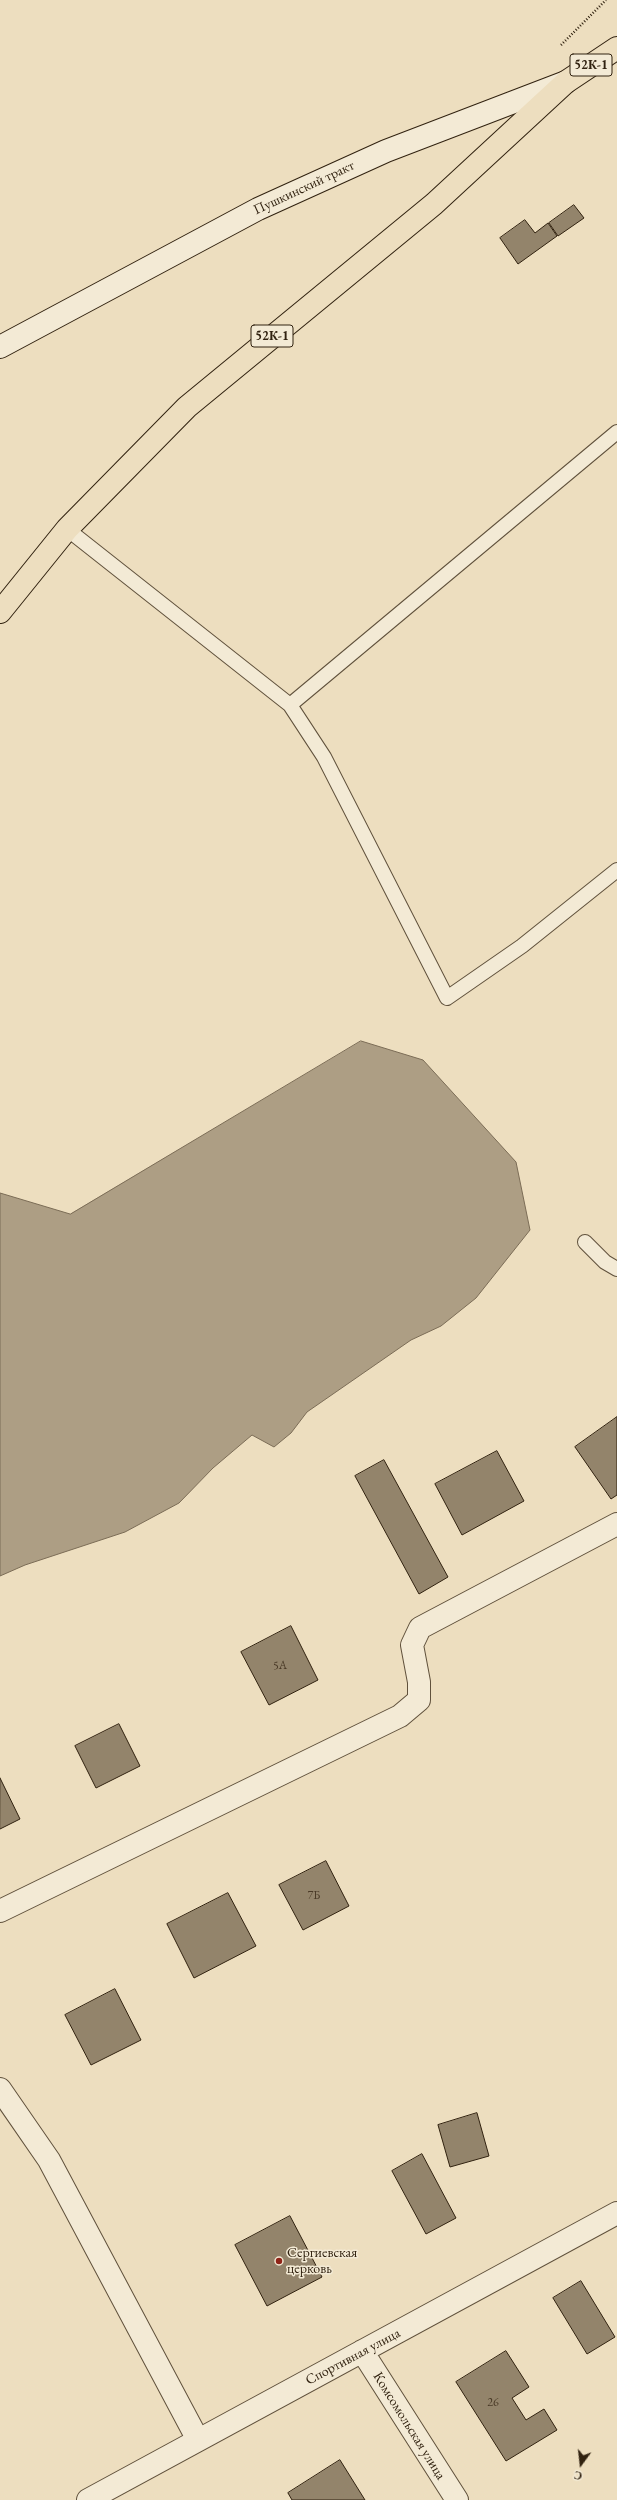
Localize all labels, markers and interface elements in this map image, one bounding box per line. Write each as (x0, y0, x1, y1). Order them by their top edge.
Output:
road number: 52К-1 (570, 54, 612, 76)
street label: Пушкинский тракт (251, 157, 357, 219)
road number: 52К-1 (251, 325, 293, 347)
house number: 5А (273, 1659, 287, 1673)
house number: 7Б (308, 1889, 320, 1903)
place label: Сергиевская церковь (287, 2245, 357, 2278)
marker: Сергиевская церковь (274, 2256, 284, 2266)
street label: Спортивная улица (303, 2325, 403, 2389)
street label: Комсомольская улица (369, 2369, 449, 2483)
house number: 26 (487, 2396, 499, 2410)
north arrow (561, 2444, 601, 2484)
text: С (572, 2468, 583, 2483)

